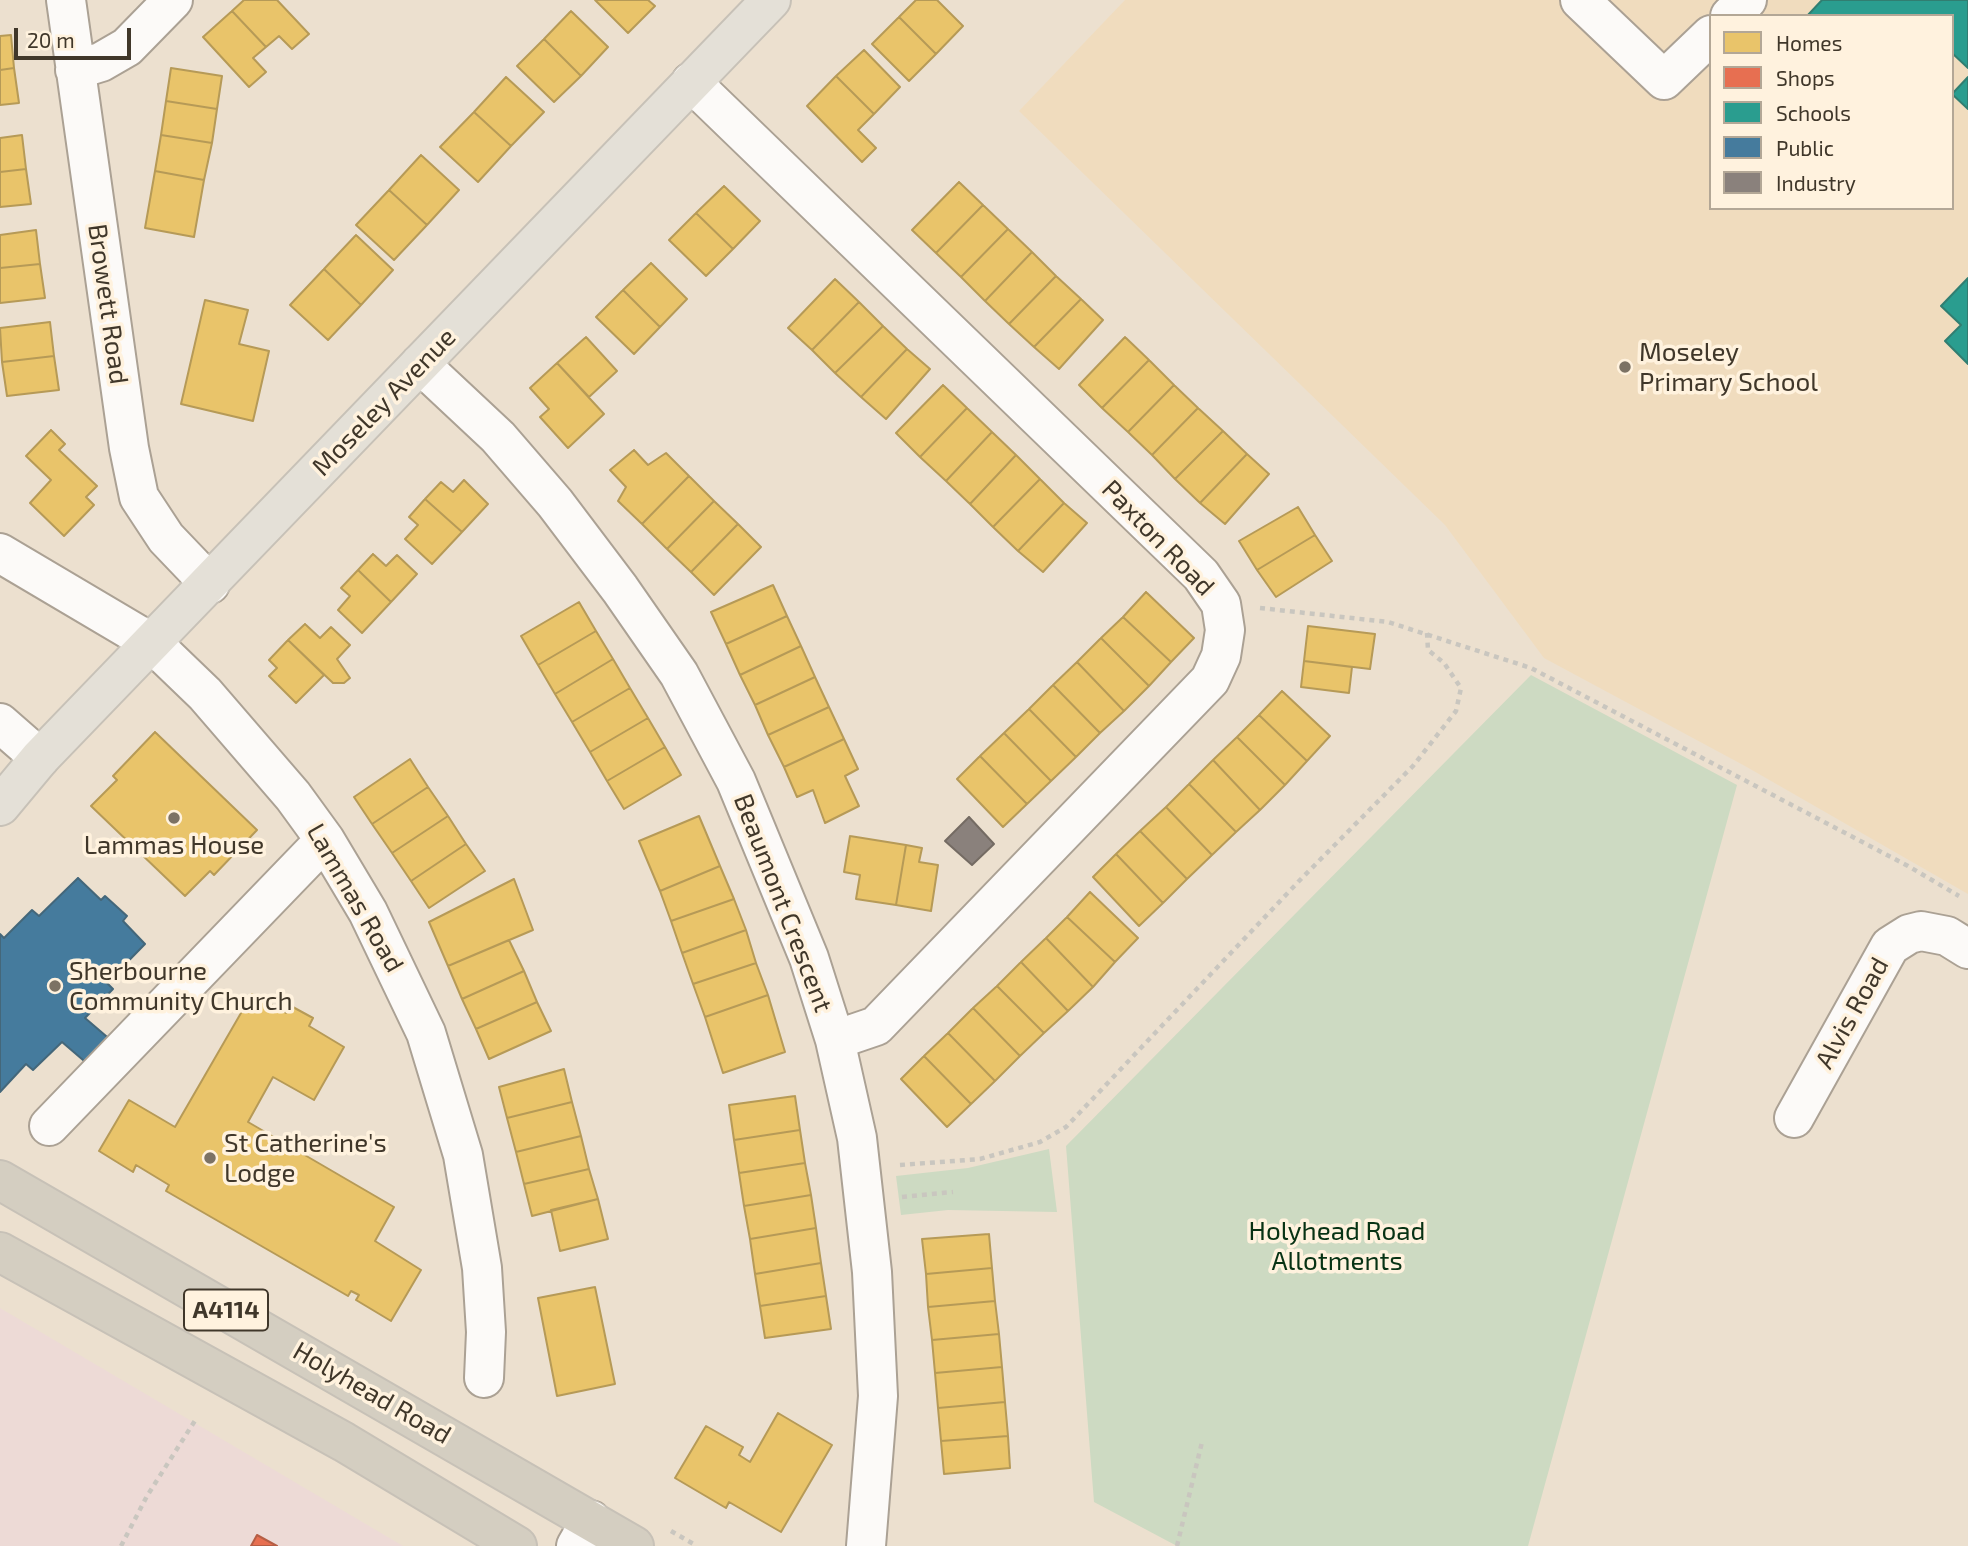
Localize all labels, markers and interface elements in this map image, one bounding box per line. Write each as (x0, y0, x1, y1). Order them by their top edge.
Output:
scale bar (18, 14, 135, 58)
legend (1709, 14, 1954, 210)
text: 20 m (27, 27, 75, 52)
text: Homes (1776, 30, 1842, 55)
text: Shops (1776, 65, 1835, 90)
text: Schools (1776, 100, 1851, 125)
text: Public (1776, 135, 1834, 160)
text: Industry (1776, 170, 1856, 195)
street label: Browett Road (81, 222, 135, 386)
street label: Moseley Avenue (306, 322, 462, 482)
place label: Moseley Primary School (1639, 336, 1818, 398)
marker: Moseley Primary School (1617, 359, 1633, 375)
street label: Paxton Road (1095, 474, 1221, 602)
street label: Beaumont Crescent (727, 790, 839, 1016)
marker: Lammas House (166, 810, 182, 826)
street label: Lammas Road (300, 818, 410, 978)
place label: Lammas House (84, 829, 264, 861)
street label: Alvis Road (1809, 952, 1895, 1074)
place label: Sherbourne Community Church (69, 955, 293, 1016)
marker: Sherbourne Community Church (47, 978, 63, 994)
place label: St Catherine's Lodge (224, 1127, 387, 1188)
marker: St Catherine's Lodge (202, 1150, 218, 1166)
park label: Holyhead Road Allotments (1249, 1215, 1425, 1276)
road number: A4114 (184, 1290, 268, 1330)
street label: Holyhead Road (288, 1335, 456, 1451)

